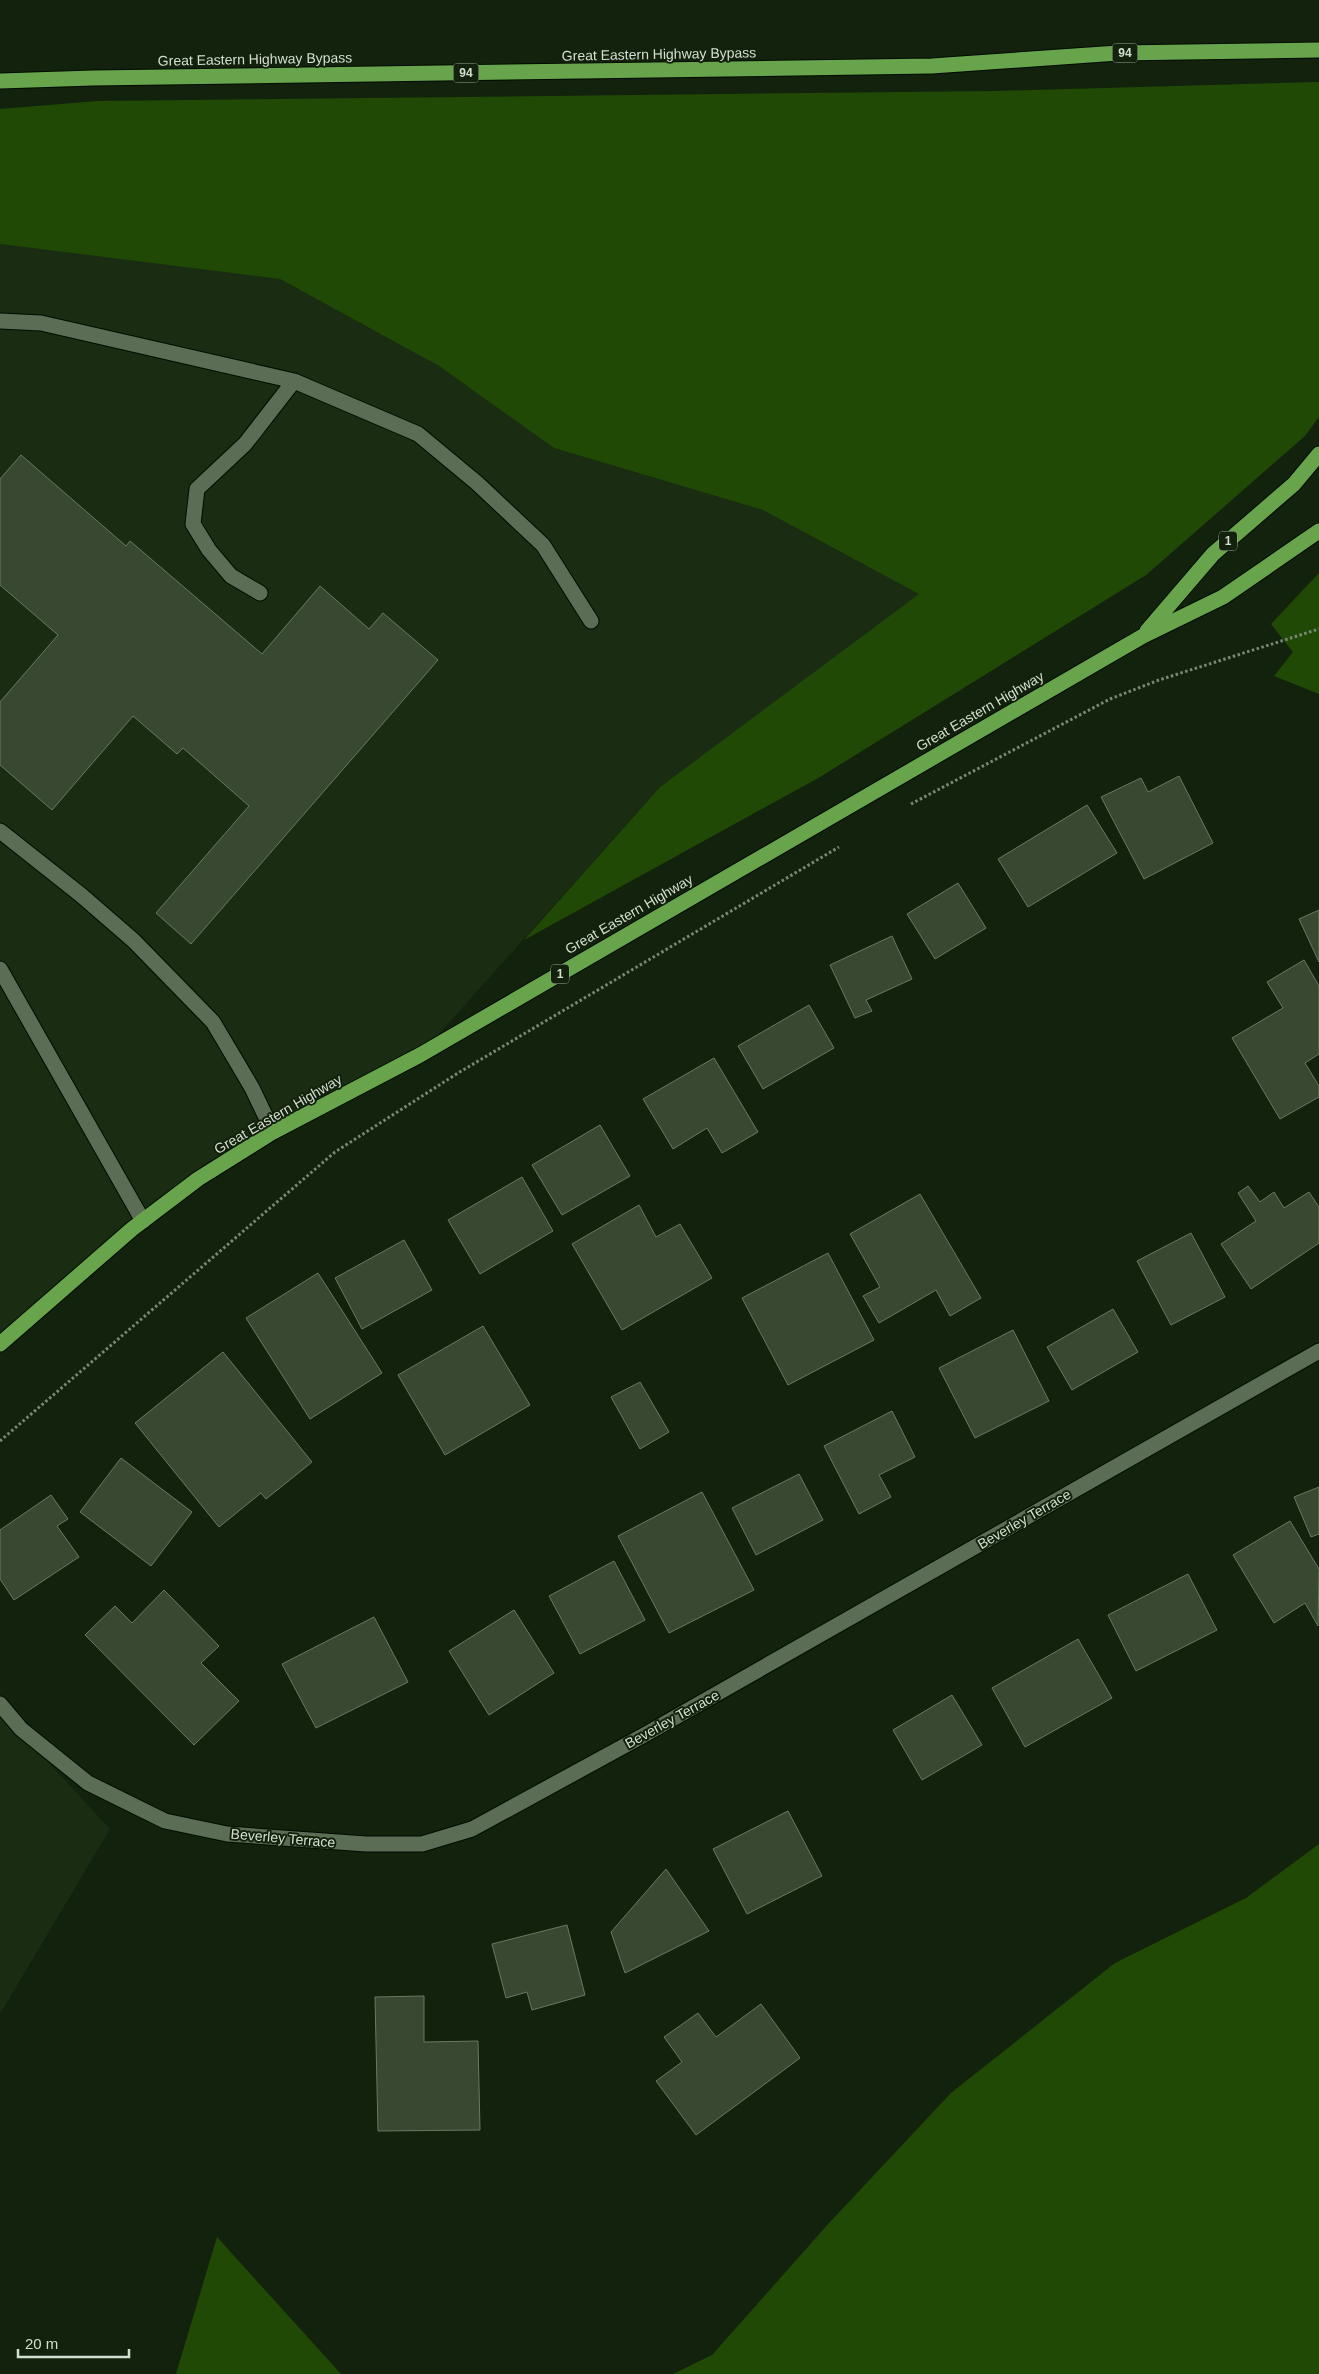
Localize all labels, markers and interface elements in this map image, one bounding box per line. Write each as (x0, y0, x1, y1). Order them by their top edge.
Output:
street label: Great Eastern Highway Bypass (562, 44, 756, 64)
road number: 94 (1112, 44, 1138, 62)
street label: Great Eastern Highway Bypass (158, 49, 352, 69)
road number: 94 (454, 64, 478, 82)
road number: 1 (1219, 532, 1237, 550)
street label: Great Eastern Highway (913, 668, 1047, 754)
street label: Great Eastern Highway (562, 871, 696, 957)
road number: 1 (551, 964, 569, 984)
street label: Great Eastern Highway (211, 1071, 345, 1157)
street label: Beverley Terrace (975, 1486, 1074, 1552)
street label: Beverley Terrace (622, 1687, 722, 1751)
street label: Beverley Terrace (230, 1825, 336, 1851)
scale bar (18, 2326, 129, 2358)
text: 20 m (25, 2335, 58, 2352)

